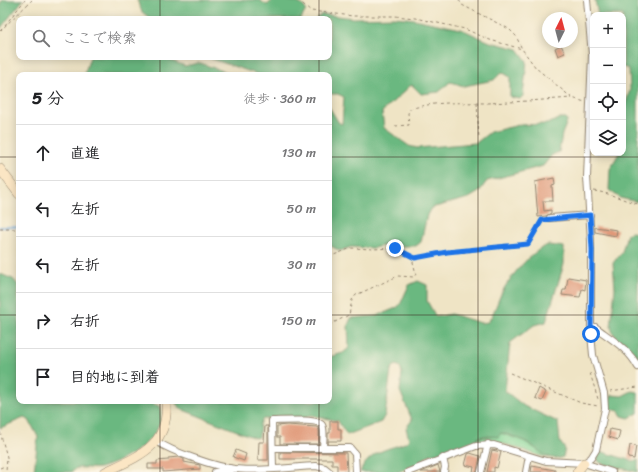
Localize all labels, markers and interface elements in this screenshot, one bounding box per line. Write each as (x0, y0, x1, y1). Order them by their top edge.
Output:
north arrow (542, 12, 578, 48)
map controls (590, 12, 626, 156)
button: + (590, 12, 626, 48)
search box (16, 16, 332, 60)
text: ここで検索 (62, 25, 137, 51)
icon: search (30, 27, 52, 49)
button: − (590, 48, 626, 84)
text: 5 分 (32, 83, 64, 113)
button: locate (590, 84, 626, 120)
text: 徒歩 · 360 m (244, 87, 316, 110)
button: layers (590, 120, 626, 156)
text: 直進 (70, 140, 100, 166)
text: 130 m (282, 141, 316, 164)
icon: ahead (32, 142, 54, 164)
text: 左折 (70, 196, 100, 222)
text: 50 m (286, 197, 316, 220)
icon: left (32, 198, 54, 220)
route end (386, 239, 404, 257)
text: 左折 (70, 252, 100, 278)
text: 30 m (287, 253, 316, 276)
icon: left (32, 254, 54, 276)
text: 右折 (70, 308, 100, 334)
text: 150 m (281, 309, 316, 332)
icon: right (32, 310, 54, 332)
route start (582, 325, 600, 343)
text: 目的地に到着 (70, 364, 160, 390)
icon: arrive (32, 366, 54, 388)

